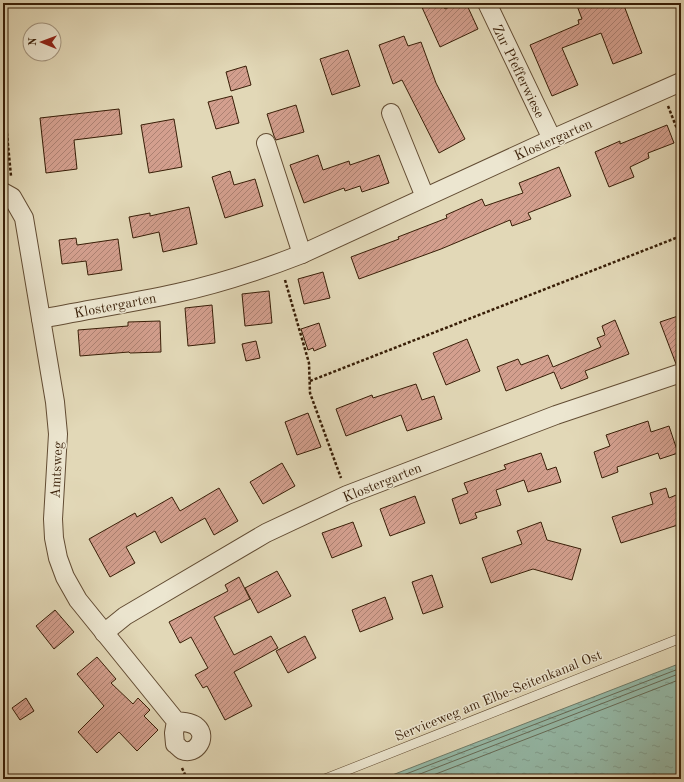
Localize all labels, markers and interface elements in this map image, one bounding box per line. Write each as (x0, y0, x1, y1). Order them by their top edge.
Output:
north arrow (22, 22, 62, 62)
street label: Zur Pfefferwiese (489, 23, 547, 120)
text: N (28, 37, 39, 46)
street label: Klostergarten (512, 116, 595, 163)
street label: Klostergarten (73, 291, 158, 321)
street label: Amtsweg (49, 441, 66, 499)
street label: Klostergarten (341, 461, 424, 505)
street label: Serviceweg am Elbe-Seitenkanal Ost (393, 648, 604, 744)

